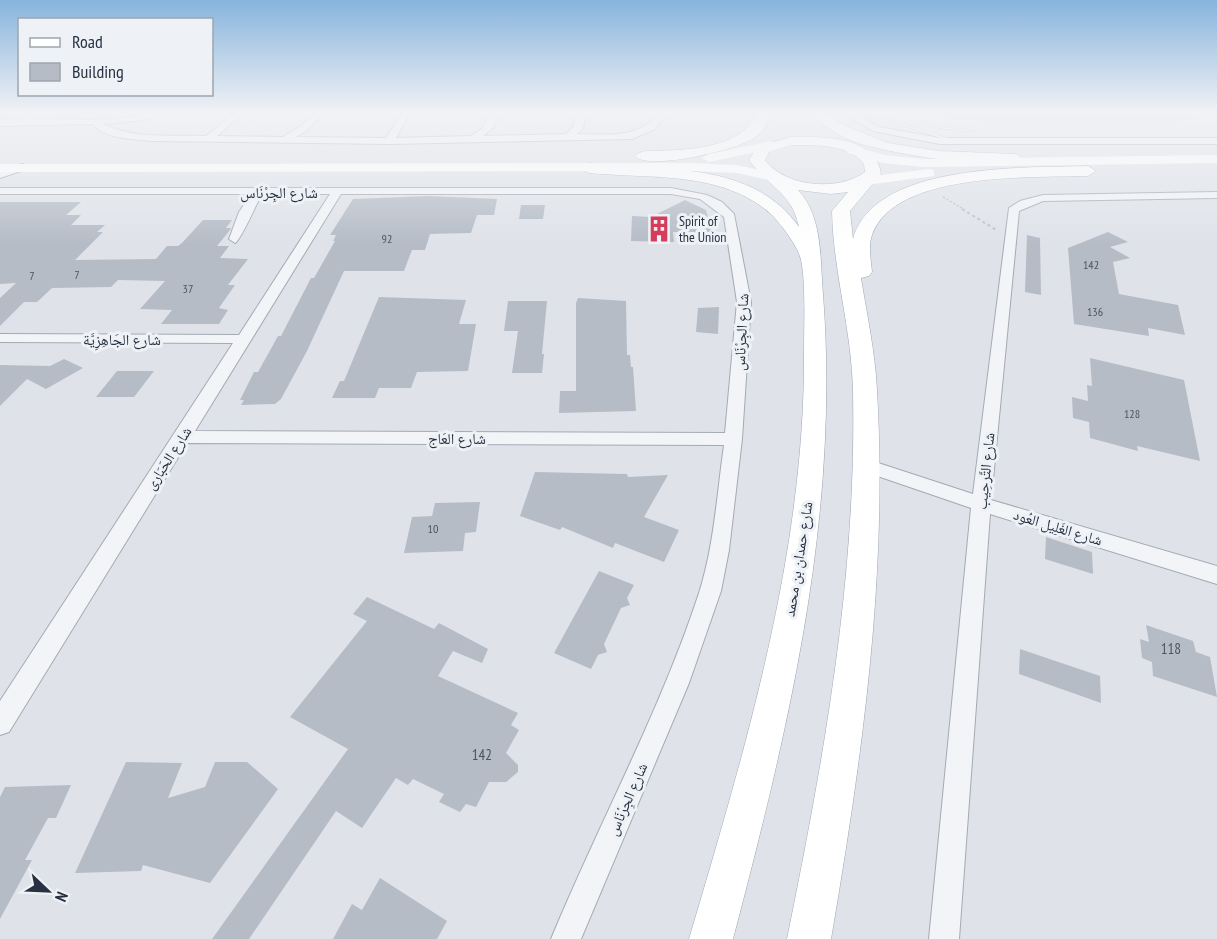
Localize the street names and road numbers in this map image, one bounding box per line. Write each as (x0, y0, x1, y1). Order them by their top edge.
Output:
street label: شارع الجِرْنَاس (240, 183, 318, 203)
street label: شارع الجِرْنَاس (729, 293, 754, 371)
street label: شارع الجَاهِزِيَّة (83, 330, 161, 351)
street label: شارع الحَبَارى (141, 423, 196, 494)
street label: شارع العَاج (428, 429, 486, 449)
street label: شارع التَّرحِيب (972, 432, 999, 510)
street label: شارع حمدان بن محمد (780, 500, 817, 618)
street label: شارع الغَلِيل العُود (1011, 504, 1105, 551)
street label: شارع الجِرْنَاس (603, 760, 653, 839)

